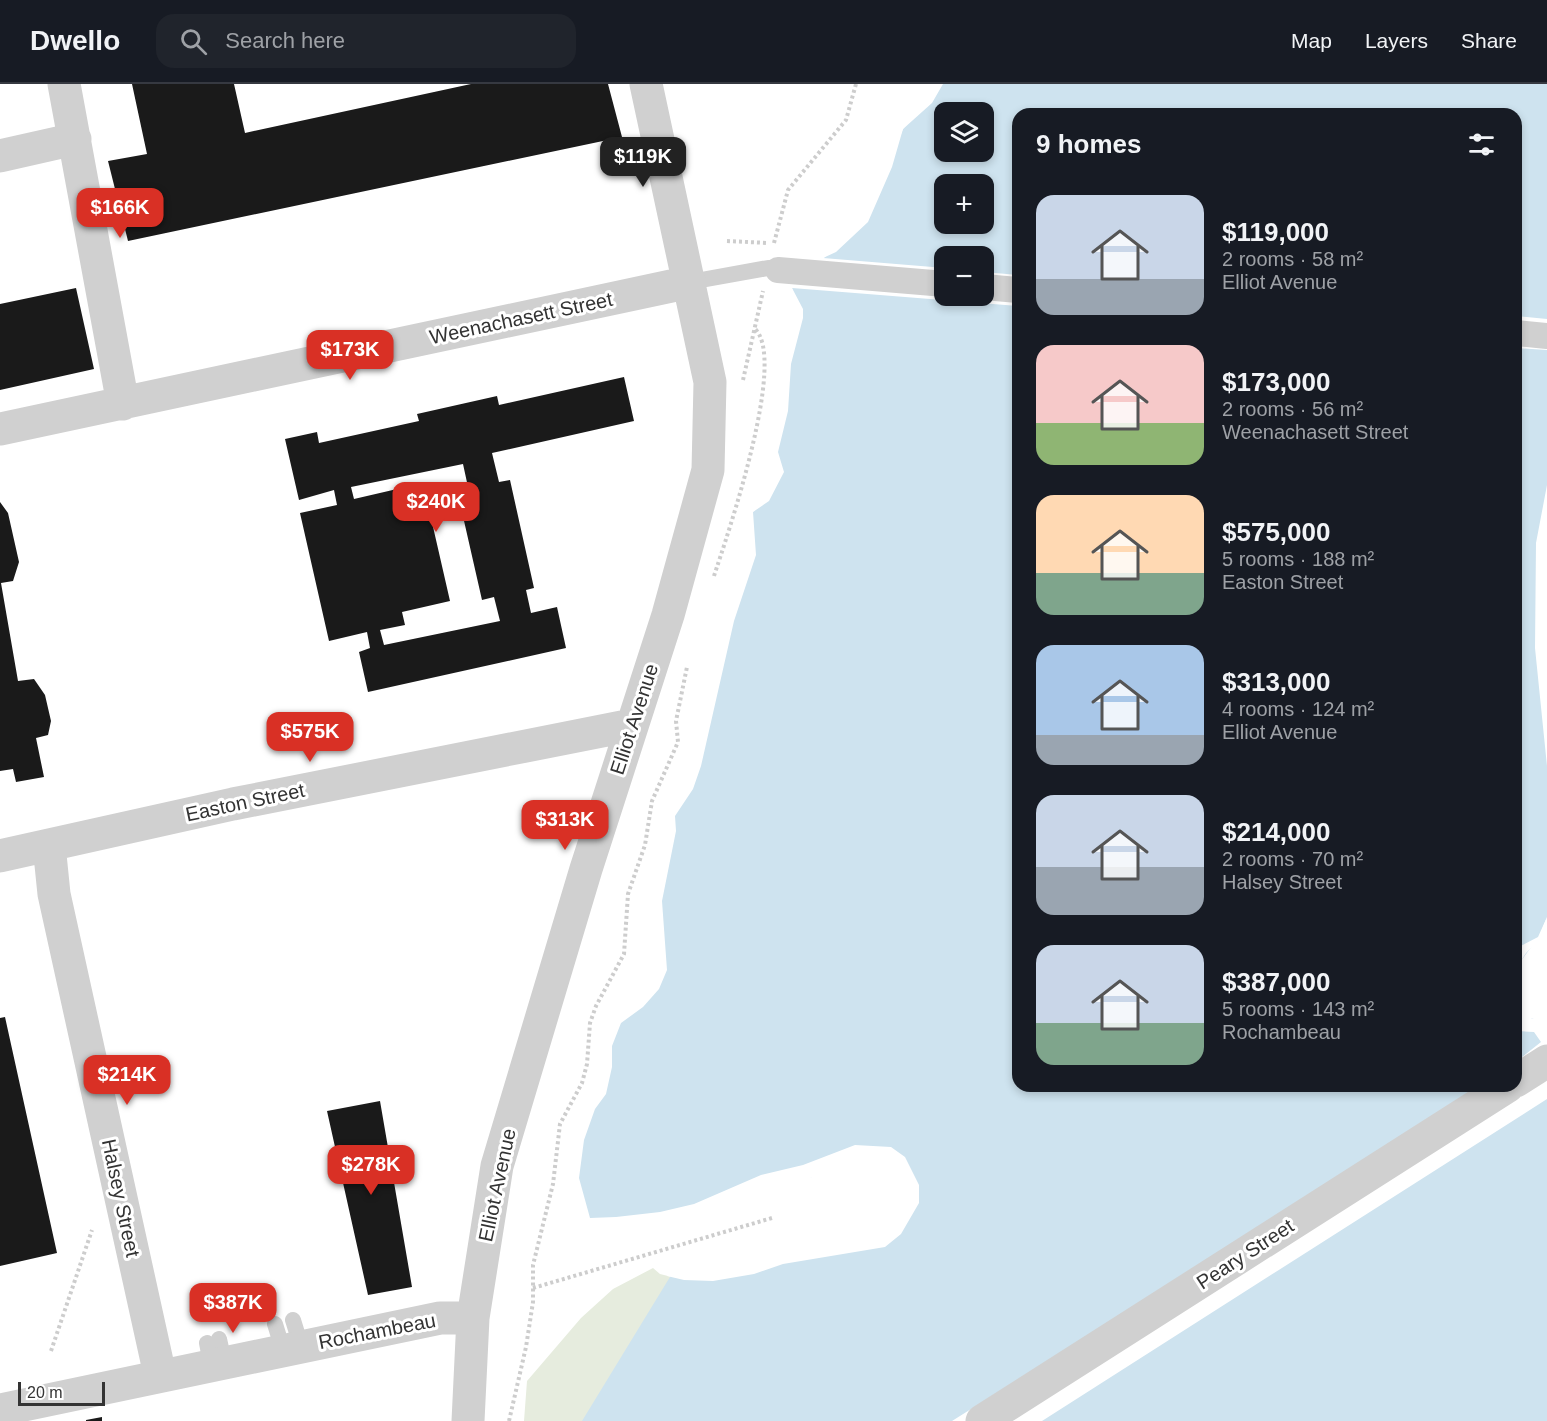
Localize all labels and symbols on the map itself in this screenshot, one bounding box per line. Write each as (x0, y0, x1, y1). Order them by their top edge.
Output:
pin: $119K (601, 137, 685, 188)
pin: $166K (78, 188, 162, 239)
street label: Weenachasett Street (428, 288, 615, 348)
pin: $173K (308, 330, 392, 381)
pin: $240K (394, 482, 478, 533)
street label: Elliot Avenue (606, 661, 662, 777)
pin: $575K (268, 712, 352, 763)
street label: Easton Street (183, 779, 307, 825)
pin: $313K (523, 800, 607, 851)
pin: $214K (85, 1055, 169, 1106)
street label: Elliot Avenue (474, 1126, 520, 1244)
street label: Halsey Street (98, 1137, 144, 1259)
pin: $278K (329, 1145, 413, 1196)
street label: Peary Street (1192, 1214, 1298, 1293)
pin: $387K (191, 1283, 275, 1334)
street label: Rochambeau (317, 1309, 437, 1353)
scale bar (18, 1379, 105, 1406)

